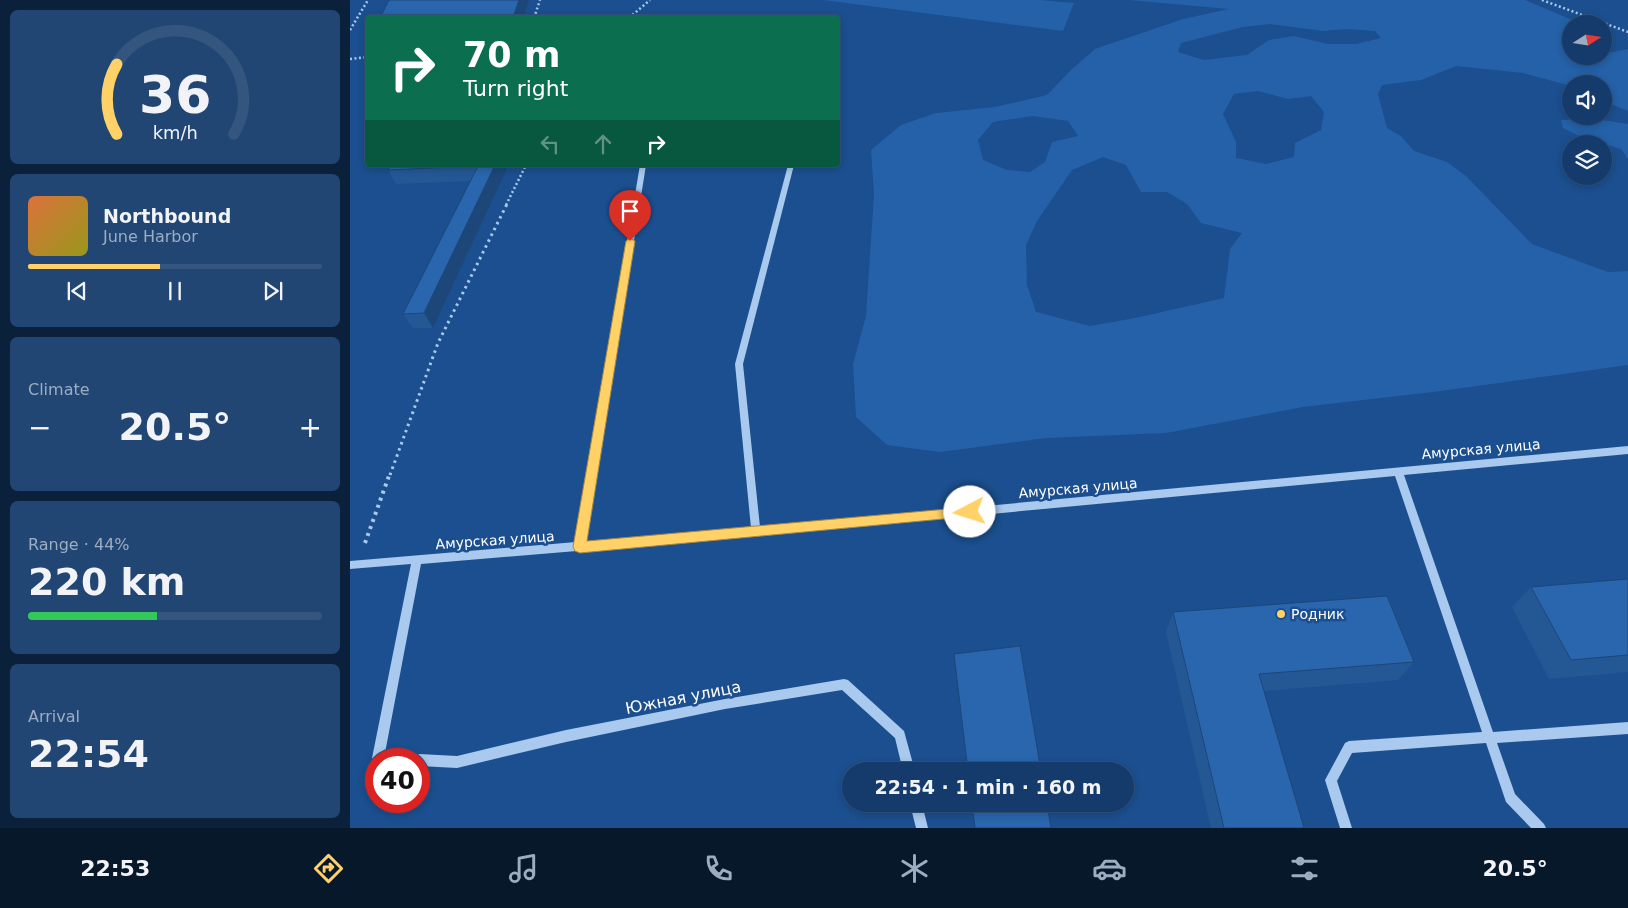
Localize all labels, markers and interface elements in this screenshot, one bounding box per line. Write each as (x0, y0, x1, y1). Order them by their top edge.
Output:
north arrow (1562, 15, 1612, 65)
map controls (1562, 15, 1612, 185)
icon: right (380, 35, 445, 100)
text: 70 m (463, 35, 560, 75)
text: 36 (139, 65, 211, 125)
button: sound (1562, 75, 1612, 125)
text: Turn right (463, 76, 568, 101)
text: km/h (152, 122, 198, 143)
icon: left (536, 130, 564, 158)
icon: ahead (589, 130, 617, 158)
icon: right (642, 130, 670, 158)
button: layers (1562, 135, 1612, 185)
pin (609, 190, 651, 241)
icon: arrive (616, 197, 644, 225)
text: Northbound (103, 205, 231, 227)
text: June Harbor (103, 227, 198, 246)
icon: previous (63, 277, 91, 305)
icon: pause (161, 277, 189, 305)
icon: next (259, 277, 287, 305)
text: Climate (28, 380, 90, 399)
text: 20.5° (119, 405, 231, 449)
text: − (28, 411, 51, 444)
text: + (299, 411, 322, 444)
street label: Амурская улица (1421, 436, 1541, 462)
street label: Амурская улица (1018, 475, 1138, 501)
position arrow (943, 485, 995, 537)
street label: Амурская улица (435, 528, 555, 552)
text: Range · 44% (28, 535, 130, 554)
text: 220 km (28, 560, 185, 604)
place label: Родник (1291, 606, 1344, 622)
marker: Родник (1275, 608, 1287, 620)
street label: Южная улица (624, 677, 743, 718)
text: Arrival (28, 707, 80, 726)
text: 22:54 (28, 732, 149, 776)
speed limit sign: 40 (365, 748, 430, 813)
text: 22:54 · 1 min · 160 m (874, 776, 1102, 798)
icon: directions (311, 851, 346, 886)
icon: music (506, 851, 541, 886)
icon: phone (701, 851, 736, 886)
icon: climate (897, 851, 932, 886)
icon: car (1092, 851, 1127, 886)
icon: filters (1287, 851, 1322, 886)
text: 22:53 (80, 856, 150, 881)
text: 20.5° (1482, 856, 1548, 881)

